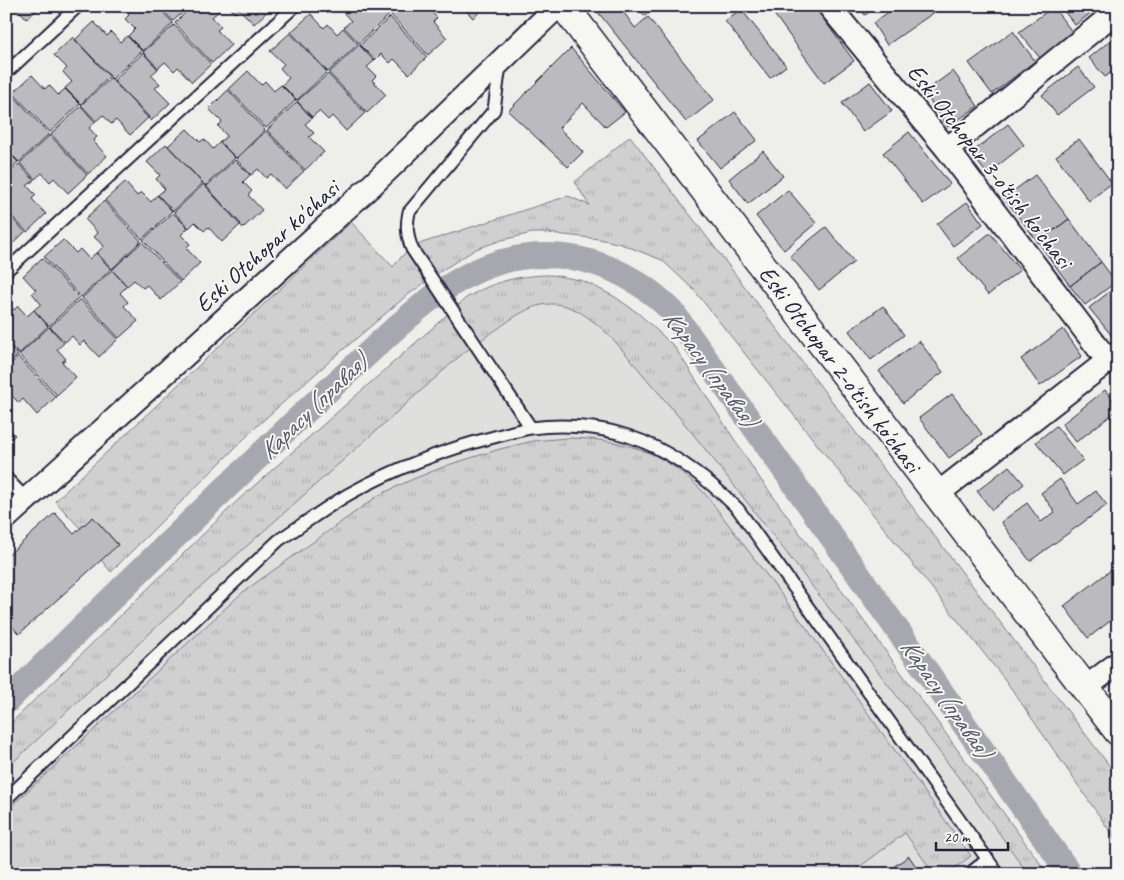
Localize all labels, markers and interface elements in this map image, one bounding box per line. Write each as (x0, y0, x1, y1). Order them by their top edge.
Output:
street label: Eski Otchopar 3-o'tish ko'chasi (901, 58, 1081, 276)
street label: Eski Otchopar ko'chasi (189, 172, 347, 319)
street label: Eski Otchopar 2-o'tish ko'chasi (752, 260, 929, 480)
water label: Карасу (правая) (656, 303, 768, 437)
water label: Карасу (правая) (252, 344, 378, 466)
water label: Карасу (правая) (893, 632, 1002, 768)
scale bar (936, 820, 1009, 852)
text: 20 m (944, 828, 971, 847)

